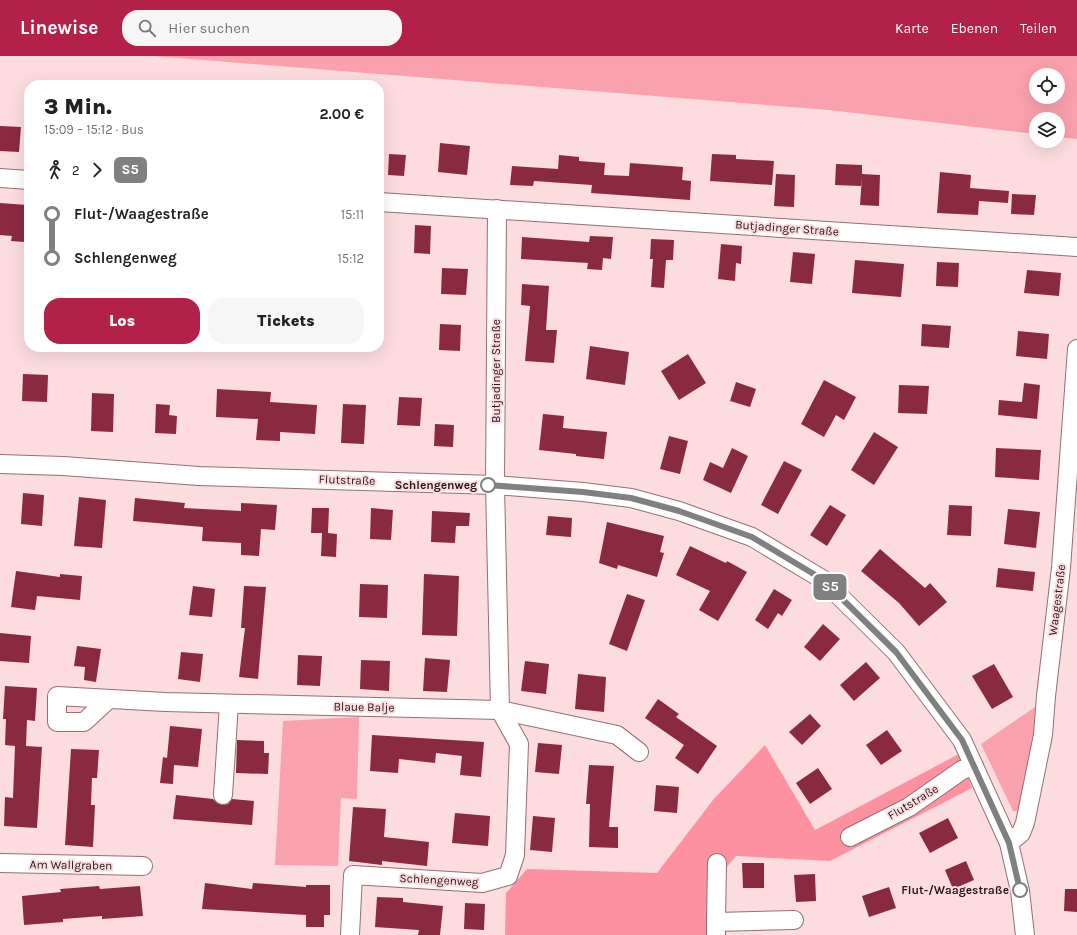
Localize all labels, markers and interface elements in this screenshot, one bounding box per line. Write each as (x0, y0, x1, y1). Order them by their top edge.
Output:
search box (122, 10, 402, 46)
text: Linewise (20, 17, 98, 39)
icon: search (136, 17, 158, 39)
text: Hier suchen (168, 19, 250, 37)
text: Karte (895, 20, 929, 37)
text: Ebenen (951, 20, 998, 37)
text: Teilen (1020, 20, 1057, 37)
map controls (1029, 68, 1065, 148)
button: locate (1029, 68, 1065, 104)
text: 3 Min. (44, 94, 112, 120)
text: 2.00 € (319, 105, 364, 123)
button: layers (1029, 112, 1065, 148)
text: 15:09 – 15:12 · Bus (44, 122, 144, 137)
icon: walk (44, 159, 66, 181)
icon: forward (86, 159, 108, 181)
text: S5 (122, 161, 139, 178)
text: 2 (72, 163, 80, 178)
text: Flut-/Waagestraße (74, 205, 209, 223)
text: 15:11 (341, 207, 364, 222)
street label: Butjadinger Straße (735, 217, 839, 239)
text: Schlengenweg (74, 249, 177, 267)
text: 15:12 (338, 251, 364, 266)
button: Los (44, 298, 200, 344)
button: Tickets (208, 298, 364, 344)
street label: Butjadinger Straße (489, 319, 503, 423)
street label: Flutstraße (318, 472, 376, 488)
marker: Schlengenweg (480, 477, 496, 493)
place label: Schlengenweg (395, 478, 477, 492)
street label: Waagestraße (1046, 564, 1068, 636)
line badge: S5 (812, 574, 848, 600)
text: S5 (821, 578, 839, 595)
street label: Blaue Balje (333, 699, 395, 715)
street label: Flutstraße (885, 781, 941, 823)
street label: Am Wallgraben (29, 857, 113, 873)
street label: Schlengenweg (399, 871, 479, 889)
marker: Flut-/Waagestraße (1012, 882, 1028, 898)
place label: Flut-/Waagestraße (901, 883, 1009, 897)

